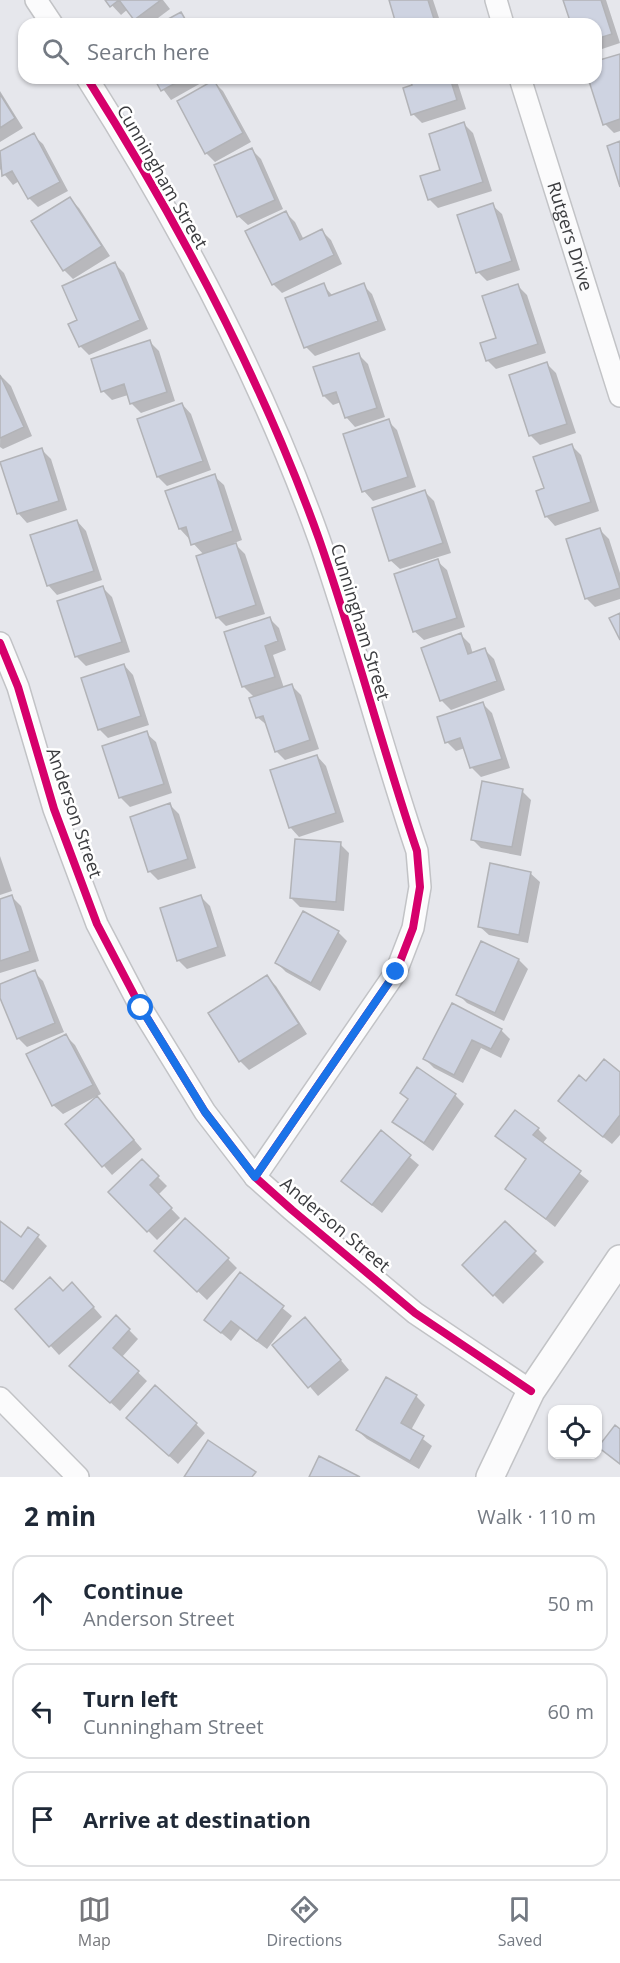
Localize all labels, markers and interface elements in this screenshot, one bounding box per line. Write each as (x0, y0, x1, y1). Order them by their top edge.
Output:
search box (18, 18, 602, 84)
icon: search (39, 35, 72, 68)
text: Search here (87, 36, 210, 66)
street label: Cunningham Street (112, 100, 214, 253)
street label: Rutgers Drive (542, 178, 599, 294)
street label: Cunningham Street (326, 541, 396, 703)
street label: Anderson Street (41, 744, 108, 881)
route end (382, 958, 408, 984)
route start (127, 994, 153, 1020)
street label: Anderson Street (276, 1171, 396, 1277)
map controls (548, 1405, 602, 1459)
button: locate (548, 1405, 602, 1459)
text: 2 min (24, 1498, 96, 1534)
text: Walk · 110 m (477, 1503, 596, 1530)
text: Continue (83, 1575, 183, 1605)
icon: ahead (26, 1587, 59, 1620)
text: 50 m (547, 1590, 594, 1617)
text: Anderson Street (83, 1605, 234, 1632)
text: Turn left (83, 1683, 178, 1713)
icon: left (26, 1695, 59, 1728)
text: 60 m (547, 1698, 594, 1725)
text: Cunningham Street (83, 1713, 264, 1740)
icon: arrive (26, 1803, 59, 1836)
text: Arrive at destination (83, 1804, 311, 1834)
tab: Map (78, 1893, 111, 1951)
tab: Directions (266, 1893, 342, 1951)
tab: Saved (498, 1893, 542, 1951)

